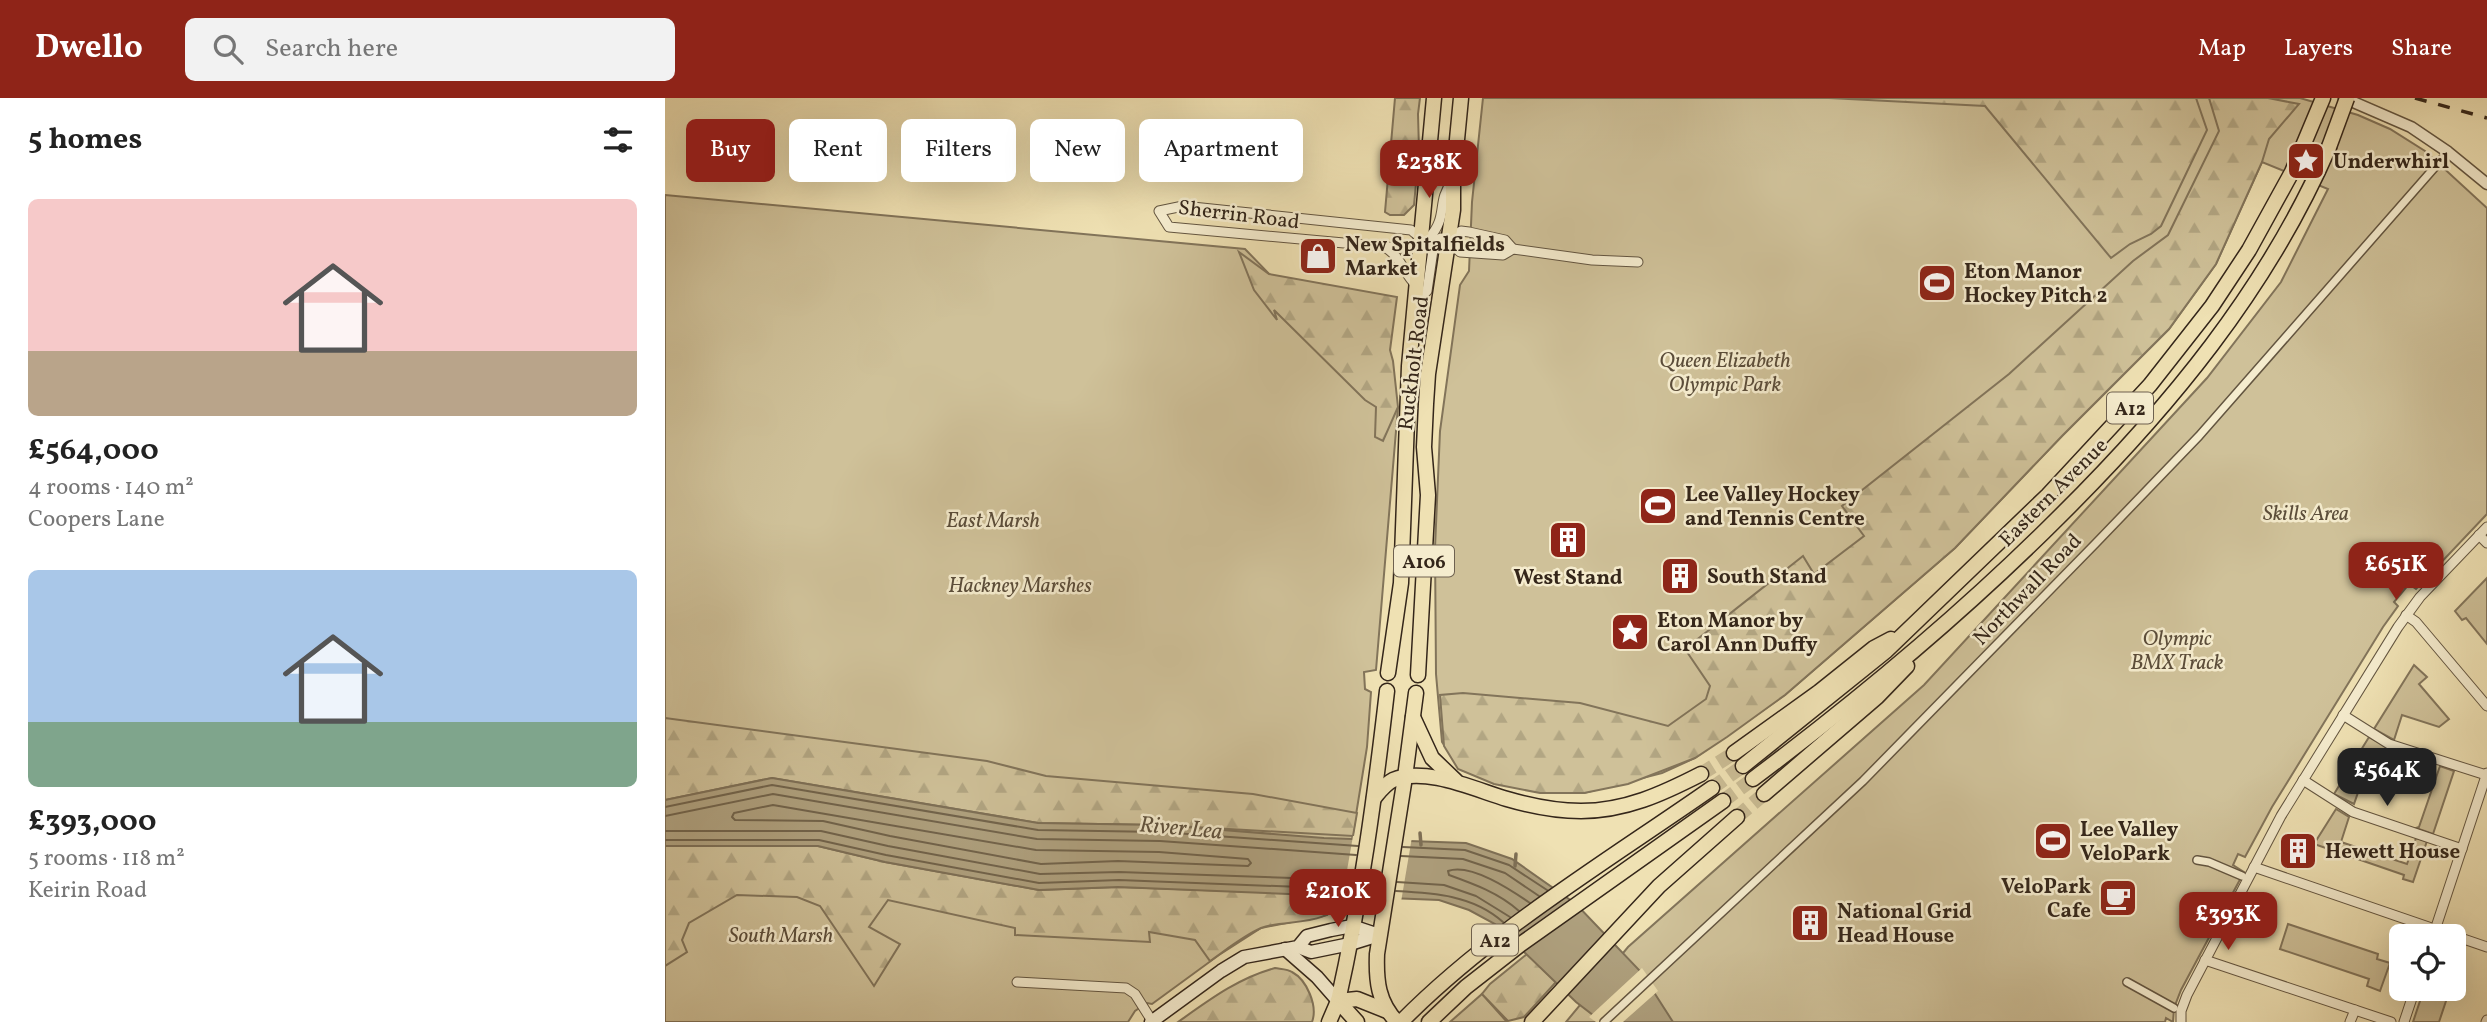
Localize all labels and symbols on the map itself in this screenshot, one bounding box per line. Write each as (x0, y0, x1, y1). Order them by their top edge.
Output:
pin: £238K (1380, 140, 1478, 200)
place icon: Underwhirl (2285, 140, 2327, 182)
place label: Underwhirl (2333, 148, 2449, 177)
street label: Sherrin Road (1176, 194, 1301, 237)
place label: New Spitalfields Market (1345, 231, 1505, 284)
shop icon: New Spitalfields Market (1297, 235, 1339, 277)
place label: Eton Manor Hockey Pitch 2 (1964, 258, 2107, 311)
sports icon: Eton Manor Hockey Pitch 2 (1916, 262, 1958, 304)
street label: Ruckholt Road (1392, 294, 1437, 432)
park label: Queen Elizabeth Olympic Park (1659, 347, 1791, 400)
road number: A12 (2107, 392, 2153, 424)
street label: Eastern Avenue (1993, 432, 2115, 554)
place label: Lee Valley Hockey and Tennis Centre (1685, 481, 1865, 534)
sports icon: Lee Valley Hockey and Tennis Centre (1637, 485, 1679, 527)
park label: Skills Area (2263, 500, 2349, 529)
park label: East Marsh (946, 507, 1040, 536)
building icon: West Stand (1547, 519, 1589, 561)
street label: Northwall Road (1967, 528, 2089, 652)
pin: £651K (2347, 542, 2445, 602)
road number: A106 (1394, 545, 1454, 576)
building icon: South Stand (1659, 555, 1701, 597)
place label: South Stand (1707, 563, 1827, 592)
place label: West Stand (1514, 564, 1623, 593)
park label: Hackney Marshes (948, 572, 1092, 601)
place label: Eton Manor by Carol Ann Duffy (1657, 607, 1818, 660)
place icon: Eton Manor by Carol Ann Duffy (1609, 611, 1651, 653)
park label: Olympic BMX Track (2130, 625, 2224, 678)
pin: £564K (2338, 748, 2436, 808)
water label: River Lea (1138, 809, 1224, 849)
place label: Lee Valley VeloPark (2080, 816, 2179, 869)
sports icon: Lee Valley VeloPark (2032, 820, 2074, 862)
building icon: Hewett House (2277, 830, 2319, 872)
place label: Hewett House (2325, 838, 2460, 867)
pin: £210K (1289, 870, 1387, 929)
place label: VeloPark Cafe (2001, 873, 2091, 926)
cafe icon: VeloPark Cafe (2097, 877, 2139, 919)
pin: £393K (2179, 892, 2277, 952)
place label: National Grid Head House (1837, 898, 1972, 951)
building icon: National Grid Head House (1789, 902, 1831, 944)
park label: South Marsh (729, 922, 833, 951)
road number: A12 (1472, 925, 1518, 956)

